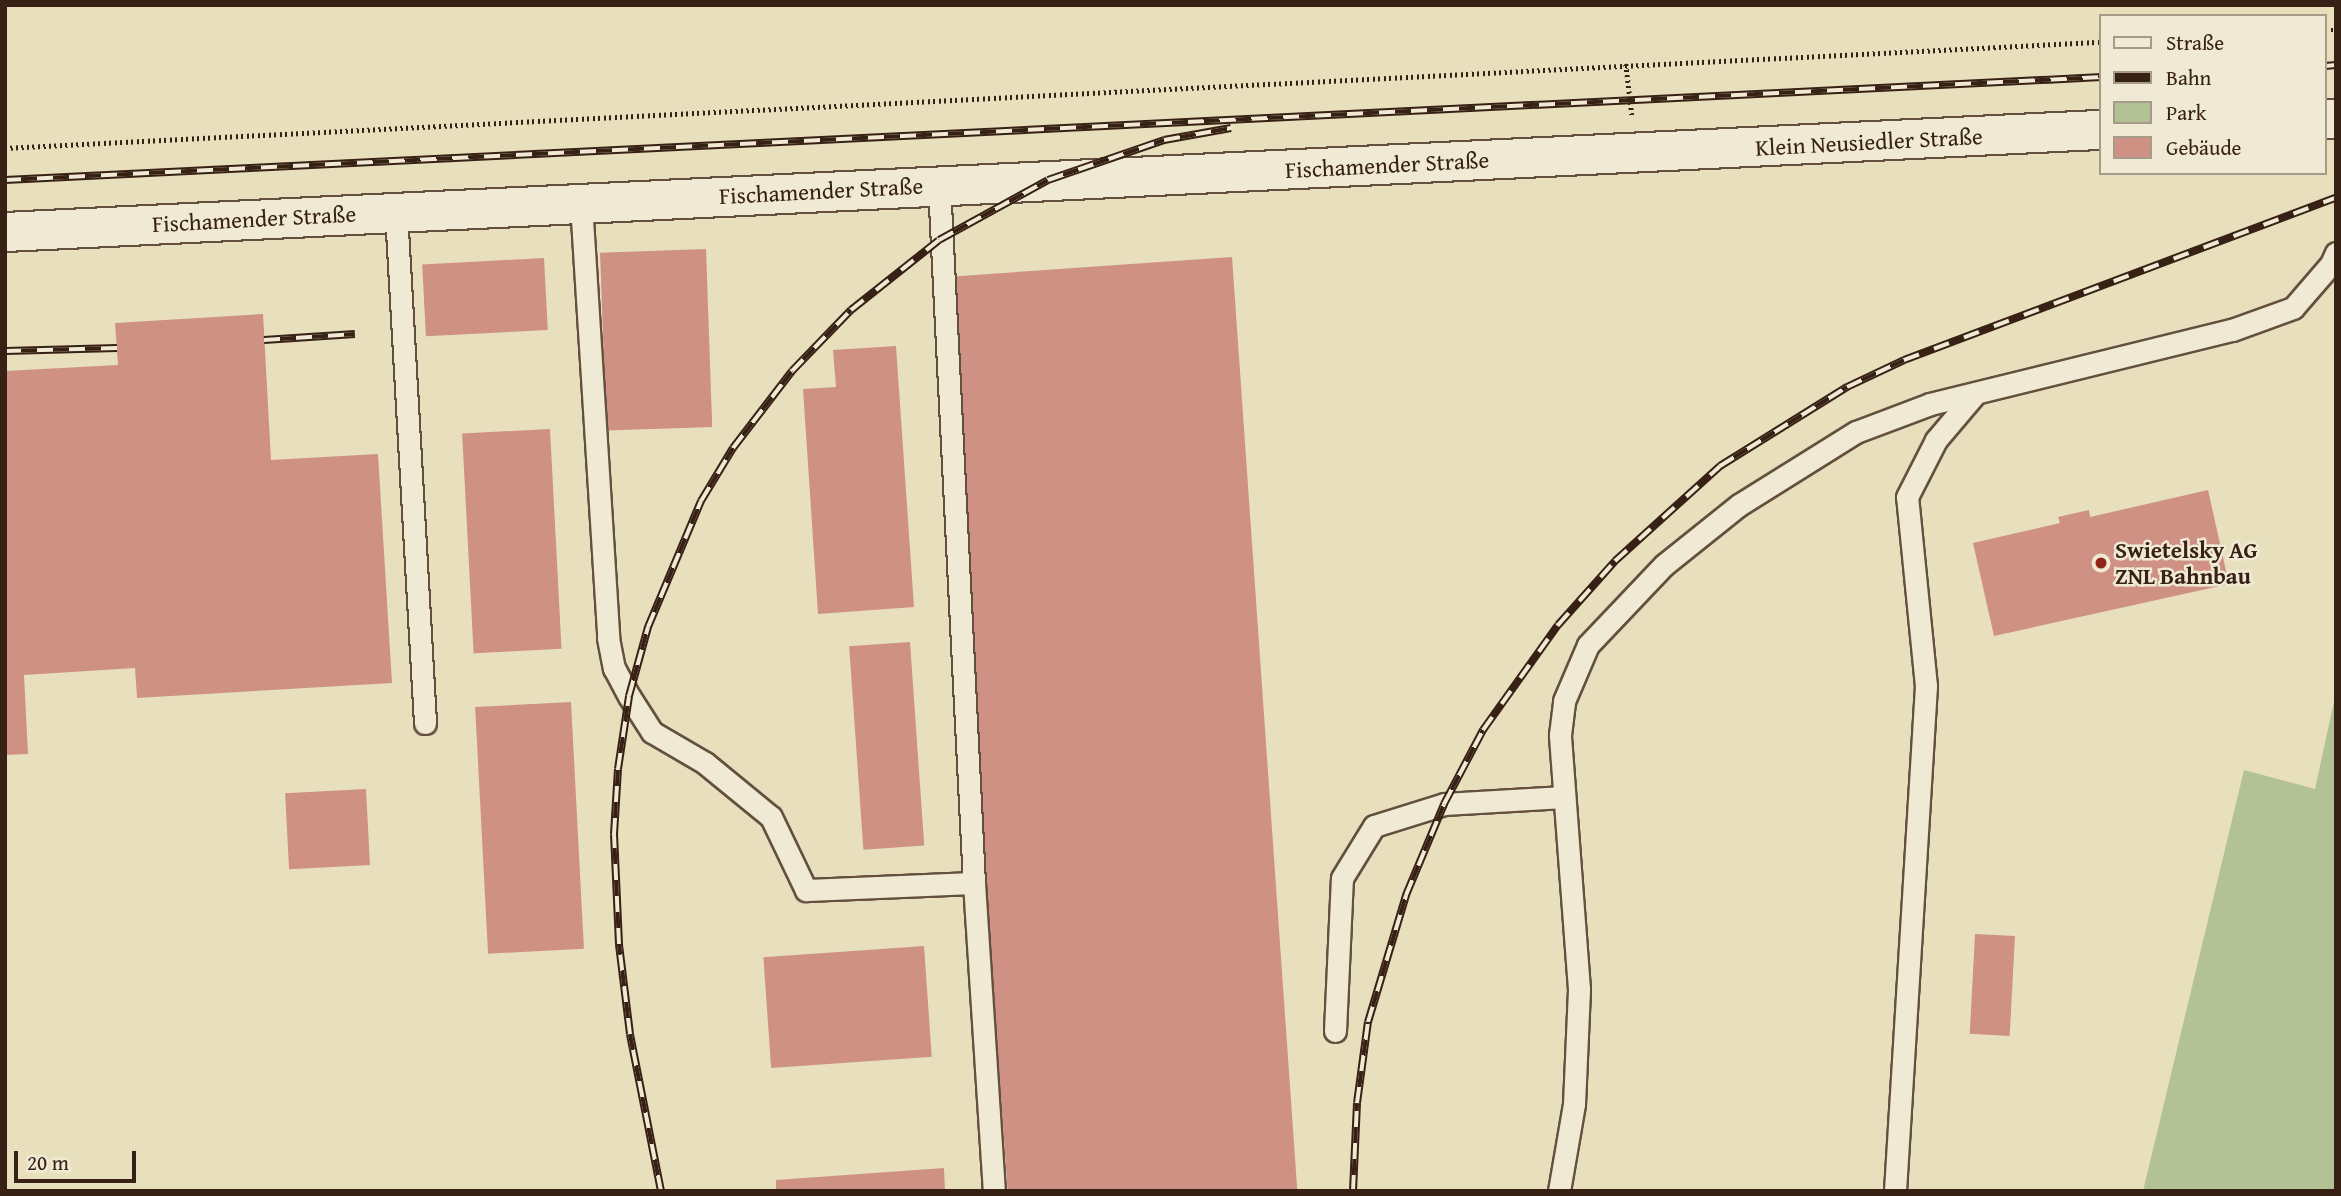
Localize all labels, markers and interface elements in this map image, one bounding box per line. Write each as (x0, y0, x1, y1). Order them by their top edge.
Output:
legend (2100, 14, 2327, 175)
text: Straße (2166, 27, 2224, 58)
text: Bahn (2166, 62, 2211, 93)
text: Park (2166, 97, 2207, 128)
street label: Klein Neusiedler Straße (1755, 122, 1983, 162)
text: Gebäude (2166, 132, 2241, 163)
street label: Fischamender Straße (1284, 146, 1490, 184)
street label: Fischamender Straße (718, 172, 924, 210)
street label: Fischamender Straße (151, 200, 357, 238)
place label: Swietelsky AG ZNL Bahnbau (2115, 536, 2257, 590)
marker: Swietelsky AG ZNL Bahnbau (2093, 555, 2109, 571)
scale bar (18, 1136, 140, 1180)
text: 20 m (27, 1147, 69, 1178)

